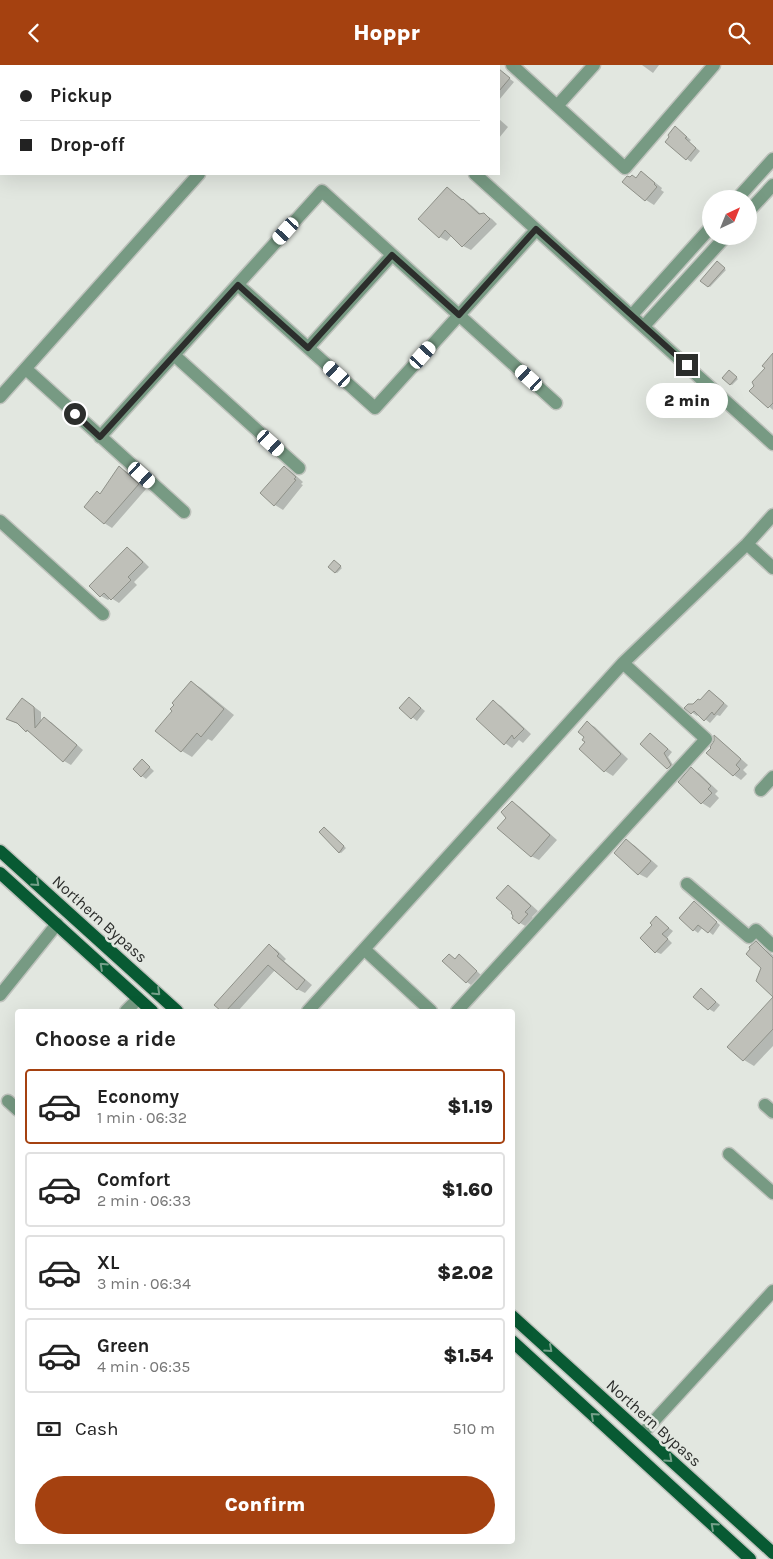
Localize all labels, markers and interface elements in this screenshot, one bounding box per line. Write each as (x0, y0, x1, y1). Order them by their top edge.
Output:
icon: back (20, 19, 48, 47)
icon: search (725, 19, 753, 47)
text: Hoppr (353, 20, 420, 46)
text: Pickup (50, 85, 112, 107)
text: Drop-off (50, 134, 125, 156)
north arrow (702, 190, 758, 245)
map controls (702, 190, 757, 245)
car (270, 215, 301, 247)
car (407, 339, 438, 371)
route end (676, 354, 698, 376)
car (320, 358, 353, 390)
car (512, 362, 545, 394)
callout: 2 min (646, 383, 728, 417)
text: 2 min (664, 391, 710, 410)
route start (64, 403, 86, 425)
car (254, 427, 287, 459)
car (125, 459, 158, 491)
street label: Northern Bypass (49, 871, 151, 967)
one-way arrow (31, 877, 40, 886)
one-way arrow (100, 963, 109, 972)
one-way arrow (151, 986, 160, 995)
text: Choose a ride (35, 1026, 176, 1052)
icon: car (37, 1084, 82, 1129)
text: Economy (97, 1086, 179, 1108)
text: $1.19 (447, 1096, 493, 1118)
text: 1 min · 06:32 (97, 1108, 187, 1127)
icon: car (37, 1167, 82, 1212)
text: Comfort (97, 1169, 171, 1191)
text: $1.60 (442, 1179, 493, 1201)
text: 2 min · 06:33 (97, 1191, 191, 1210)
icon: car (37, 1250, 82, 1295)
text: XL (97, 1252, 119, 1274)
text: $2.02 (437, 1262, 493, 1284)
text: 3 min · 06:34 (97, 1274, 191, 1293)
icon: car (37, 1333, 82, 1378)
text: Green (97, 1335, 149, 1357)
one-way arrow (543, 1343, 552, 1352)
text: $1.54 (443, 1345, 493, 1367)
text: 4 min · 06:35 (97, 1357, 190, 1376)
street label: Northern Bypass (603, 1375, 705, 1471)
one-way arrow (591, 1413, 600, 1422)
icon: cash (35, 1415, 63, 1443)
text: Cash (75, 1418, 119, 1440)
text: 510 m (452, 1419, 495, 1438)
one-way arrow (663, 1453, 672, 1462)
button: Confirm (35, 1476, 495, 1534)
one-way arrow (711, 1523, 720, 1532)

